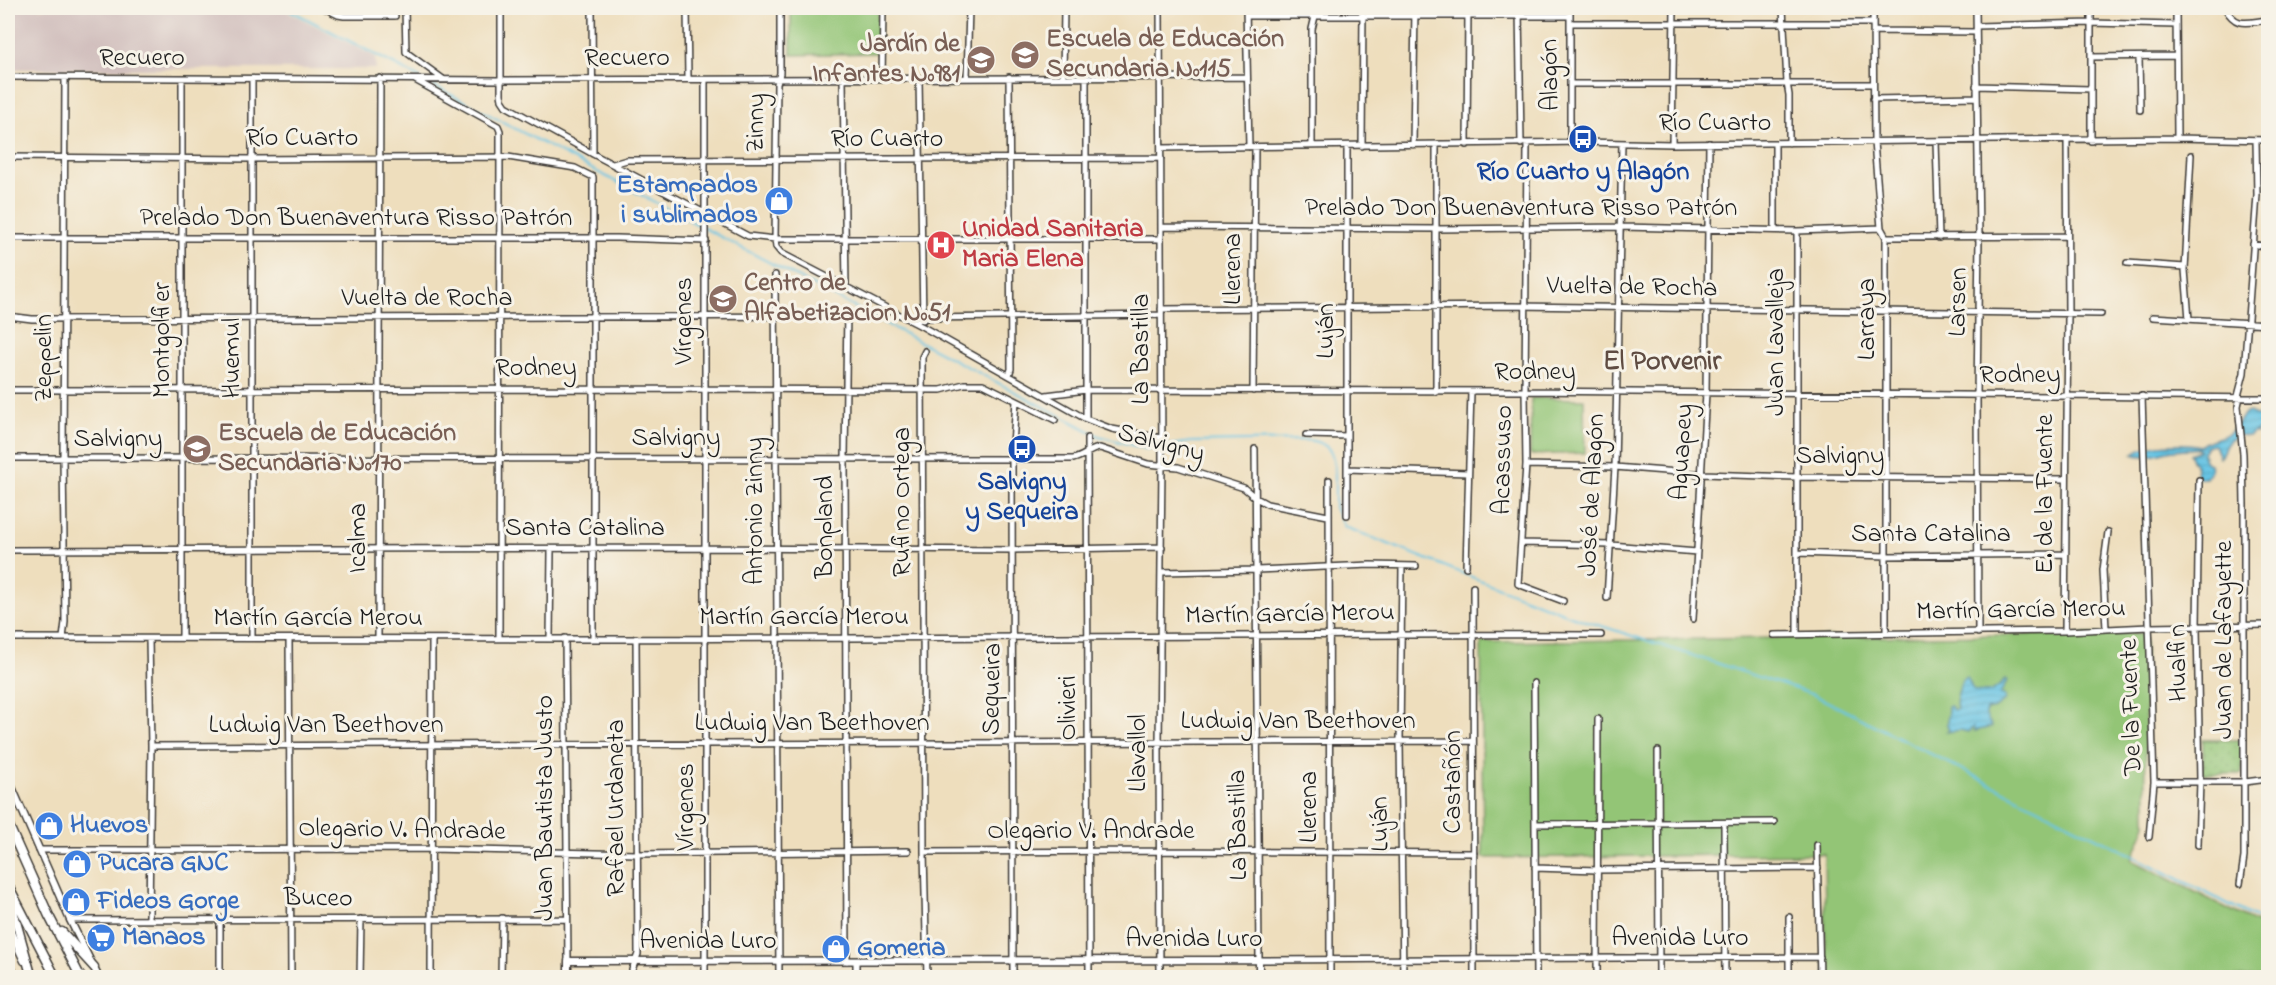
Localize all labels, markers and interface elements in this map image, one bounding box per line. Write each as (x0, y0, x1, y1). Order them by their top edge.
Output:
place label: Escuela de Educación Secundaria Nº115 (1046, 21, 1284, 89)
place label: Jardín de Infantes Nº981 (812, 26, 961, 94)
street label: Alagón (1531, 38, 1571, 112)
school or university icon: Escuela de Educación Secundaria Nº115 (1009, 39, 1041, 71)
street label: Recuero (99, 40, 185, 78)
street label: Recuero (584, 40, 670, 78)
school or university icon: Jardín de Infantes Nº981 (965, 44, 997, 76)
street label: Zinny (737, 93, 777, 153)
street label: Río Cuarto (1659, 105, 1771, 143)
street label: Río Cuarto (246, 120, 358, 158)
street label: Río Cuarto (831, 121, 943, 159)
bus stop icon: Río Cuarto y Alagón (1567, 123, 1599, 155)
place label: Río Cuarto y Alagón (1477, 154, 1689, 193)
place label: Estampados i sublimados (617, 167, 758, 235)
shop icon: Estampados i sublimados (763, 185, 795, 217)
street label: Prelado Don Buenaventura Risso Patrón (1305, 190, 1737, 228)
street label: Prelado Don Buenaventura Risso Patrón (140, 200, 572, 238)
place label: Unidad Sanitaria Maria Elena (962, 211, 1143, 279)
hospital icon: Unidad Sanitaria Maria Elena (925, 229, 957, 261)
street label: Llerena (1215, 233, 1253, 305)
place label: Centro de Alfabetizacion Nº51 (744, 265, 951, 333)
street label: Vuelta de Rocha (1545, 267, 1718, 308)
street label: Larsen (1939, 267, 1979, 337)
street label: Juan Lavalleja (1758, 268, 1796, 416)
street label: Vírgenes (666, 277, 704, 366)
street label: Larraya (1849, 278, 1887, 360)
street label: Vuelta de Rocha (341, 280, 512, 318)
street label: Montgolfier (144, 281, 182, 398)
school or university icon: Centro de Alfabetizacion Nº51 (707, 283, 739, 315)
street label: La Bastilla (1123, 293, 1161, 405)
street label: Luján (1308, 303, 1346, 359)
street label: Zeppelin (26, 314, 64, 402)
street label: Huemul (214, 318, 252, 398)
district label: El Porvenir (1603, 342, 1722, 383)
street label: Rodney (495, 350, 577, 388)
street label: Rodney (1494, 354, 1576, 392)
street label: Rodney (1979, 357, 2061, 395)
street label: Aguapey (1661, 403, 1705, 501)
street label: Acassuso (1484, 405, 1524, 515)
street label: José de Alagón (1570, 413, 1616, 577)
street label: Salvigny (1113, 414, 1209, 474)
street label: E. de la Fuente (2027, 414, 2065, 574)
place label: Escuela de Educación Secundaria Nº170 (218, 415, 456, 483)
street label: Salvigny (632, 420, 720, 458)
street label: Salvigny (74, 421, 162, 459)
street label: Rufino Ortega (884, 427, 922, 577)
school or university icon: Escuela de Educación Secundaria Nº170 (181, 433, 213, 465)
bus stop icon: Salvigny y Sequeira (1006, 433, 1038, 465)
street label: Antonio Zinny (737, 437, 775, 585)
street label: Salvigny (1796, 438, 1884, 476)
place label: Salvigny y Sequeira (965, 464, 1079, 532)
street label: Bonpland (807, 475, 845, 580)
street label: Icalma (340, 503, 378, 573)
street label: Santa Catalina (505, 510, 665, 548)
street label: Santa Catalina (1851, 516, 2011, 554)
street label: Juan de Lafayette (2206, 540, 2244, 739)
street label: Martín García Merou (1916, 590, 2126, 632)
street label: Martín García Merou (1185, 594, 1395, 636)
street label: Martín García Merou (699, 599, 909, 637)
street label: Martín García Merou (213, 600, 423, 638)
street label: Hualfin (2159, 624, 2199, 702)
street label: De la Fuente (2111, 638, 2153, 777)
street label: Sequeira (973, 642, 1013, 736)
street label: Olivieri (1050, 675, 1088, 741)
street label: Juan Bautista Justo (527, 695, 565, 921)
street label: Ludwig Van Beethoven (1180, 703, 1416, 741)
street label: Ludwig Van Beethoven (694, 705, 930, 743)
street label: Ludwig Van Beethoven (208, 707, 444, 745)
street label: Llavallol (1120, 714, 1158, 792)
street label: Rafael Urdaneta (598, 719, 636, 897)
street label: Castañón (1435, 730, 1473, 834)
street label: Vírgenes (668, 763, 706, 852)
street label: La Bastilla (1219, 769, 1259, 881)
street label: Llerena (1291, 771, 1329, 843)
street label: Luján (1362, 796, 1400, 852)
place label: Huevos (70, 807, 148, 845)
shop icon: Huevos (33, 810, 65, 842)
street label: Olegario V. Andrade (298, 810, 506, 852)
street label: Olegario V. Andrade (987, 813, 1195, 851)
place label: Pucara GNC (98, 845, 229, 883)
shop icon: Pucara GNC (61, 848, 93, 880)
street label: Buceo (282, 879, 353, 919)
place label: Fideos Gorge (95, 883, 241, 922)
shop icon: Fideos Gorge (60, 886, 92, 918)
place label: Manaos (122, 919, 205, 957)
street label: Avenida Luro (1611, 920, 1749, 958)
street label: Avenida Luro (1125, 921, 1263, 959)
supermarket icon: Manaos (85, 922, 117, 954)
street label: Avenida Luro (639, 923, 777, 961)
place label: Gomeria (857, 930, 945, 968)
shop icon: Gomeria (820, 933, 852, 965)

